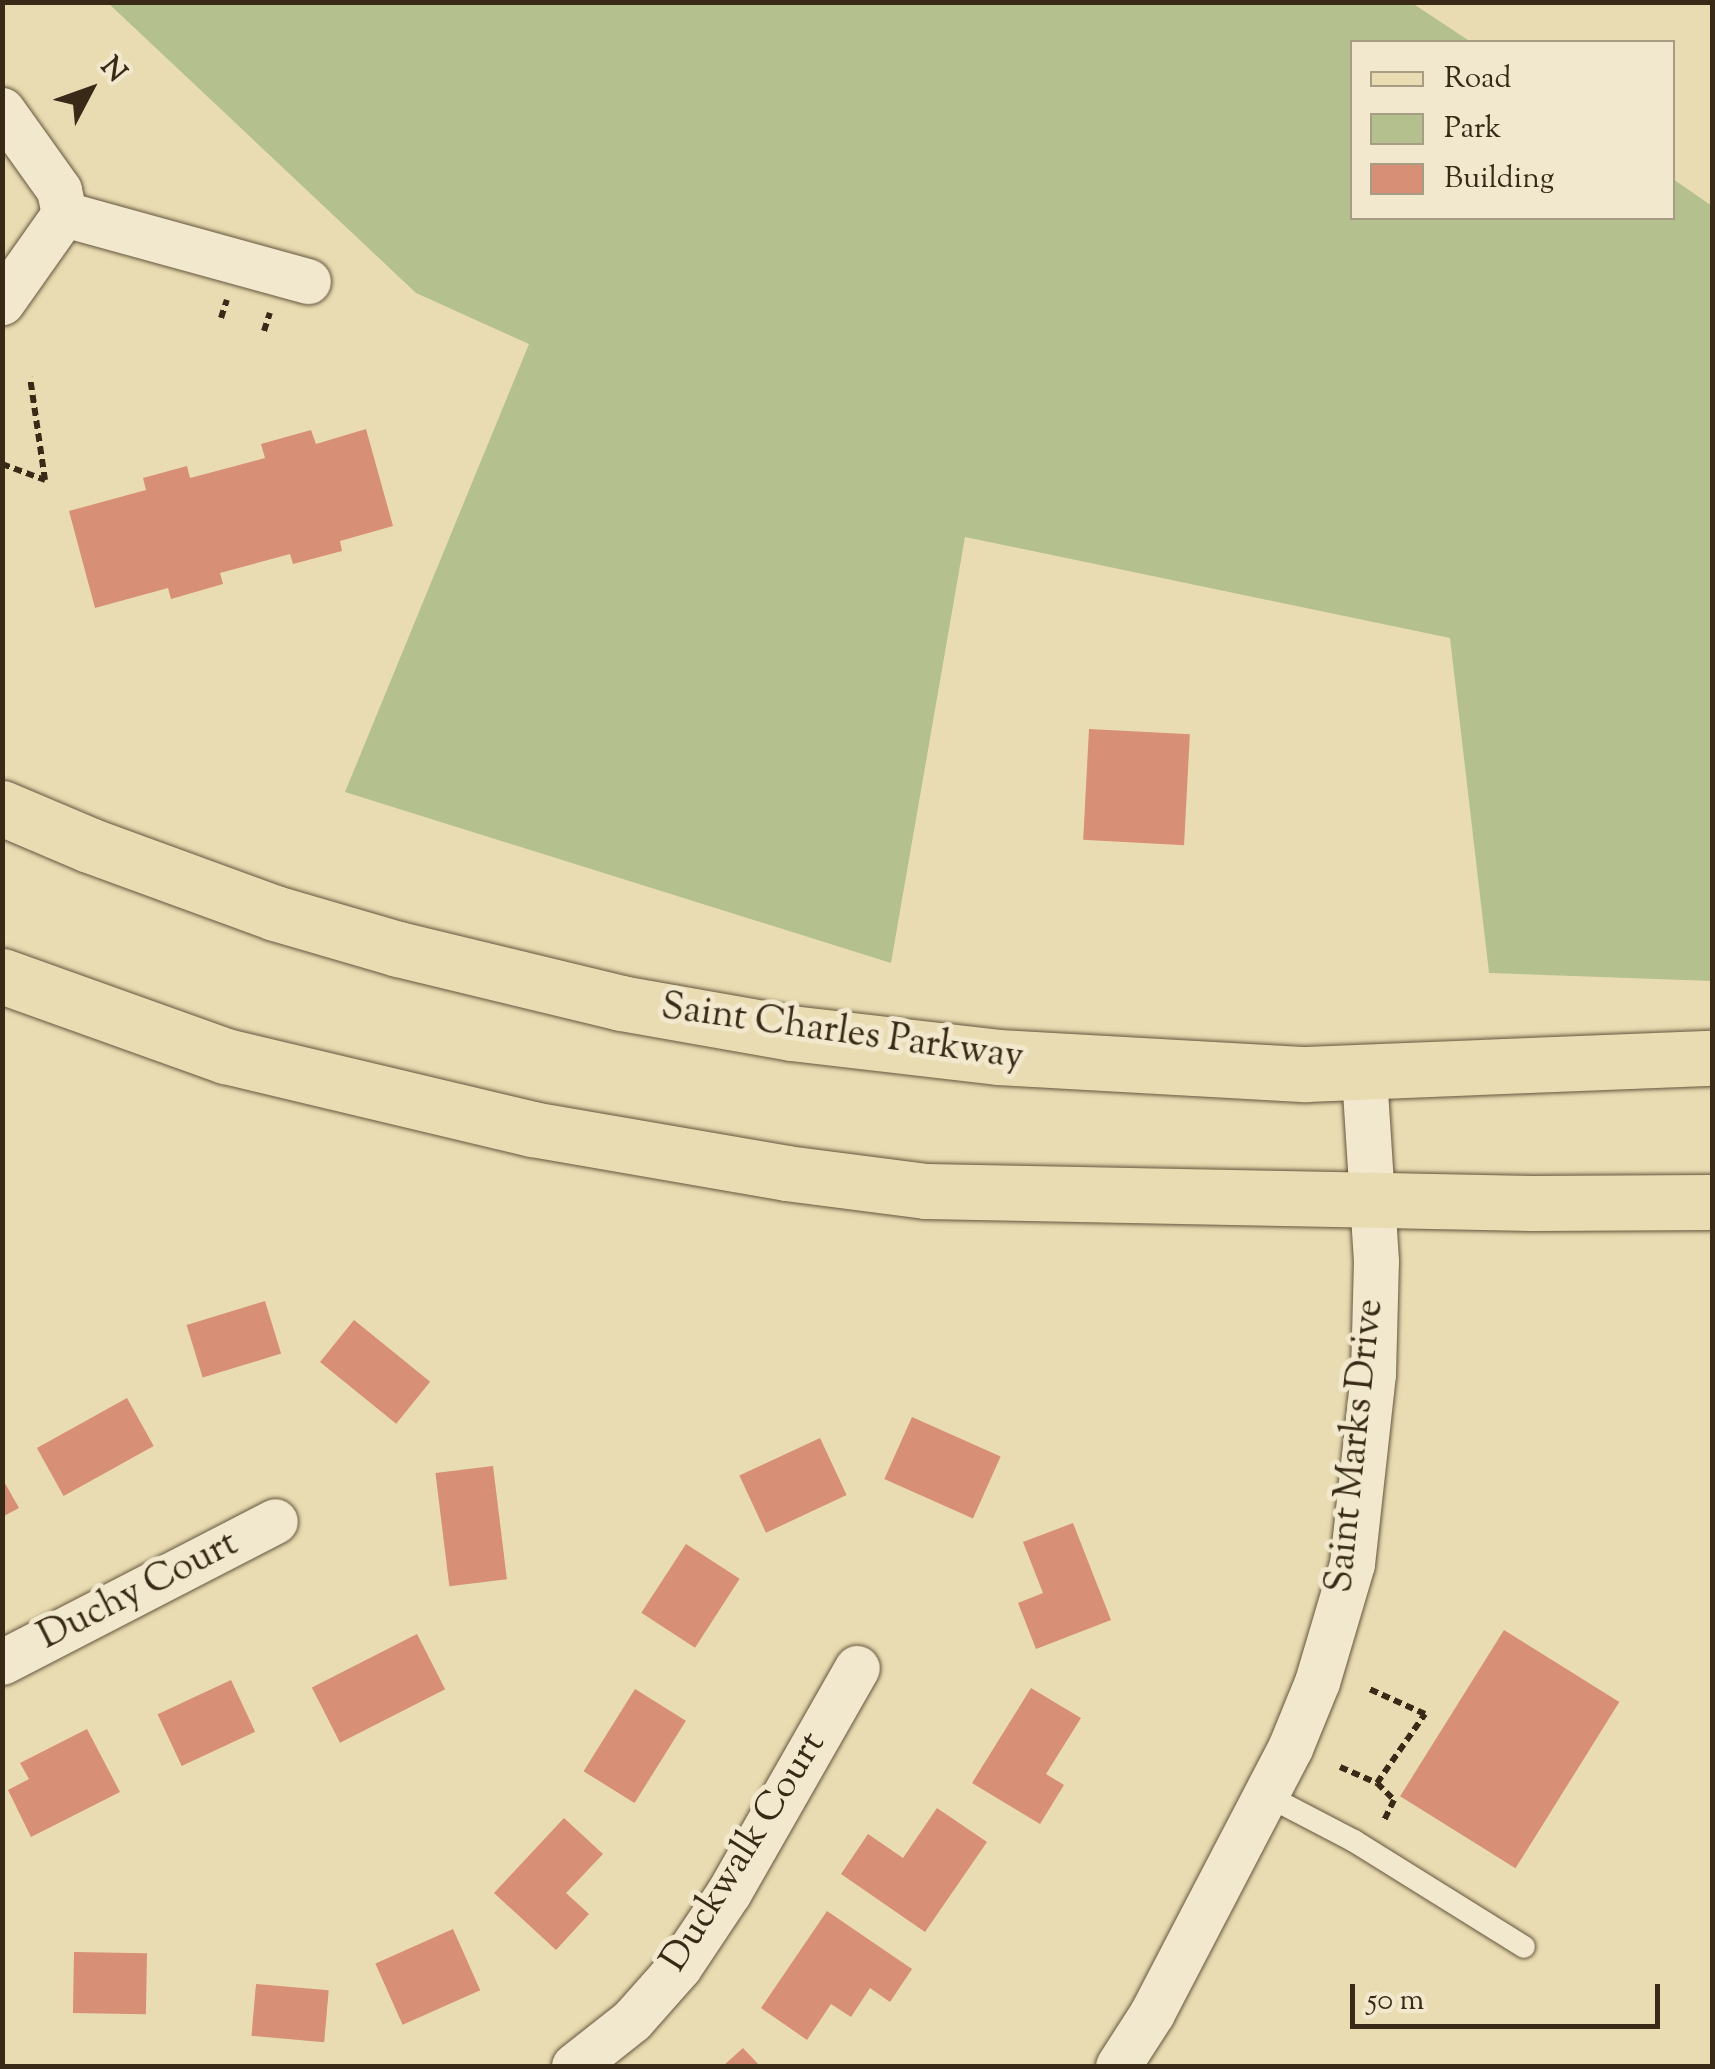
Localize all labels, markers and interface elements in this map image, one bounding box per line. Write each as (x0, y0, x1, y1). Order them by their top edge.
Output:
north arrow (40, 40, 140, 140)
legend (1350, 40, 1675, 220)
text: N (90, 49, 135, 92)
text: Road (1444, 58, 1511, 101)
text: Park (1444, 108, 1501, 151)
text: Building (1444, 158, 1554, 201)
street label: Saint Charles Parkway (658, 986, 1026, 1082)
street label: Saint Marks Drive (1319, 1297, 1395, 1595)
street label: Duchy Court (32, 1522, 246, 1662)
street label: Duckwalk Court (653, 1725, 837, 1981)
scale bar (1355, 1964, 1665, 2026)
text: 50 m (1367, 1980, 1424, 2023)

